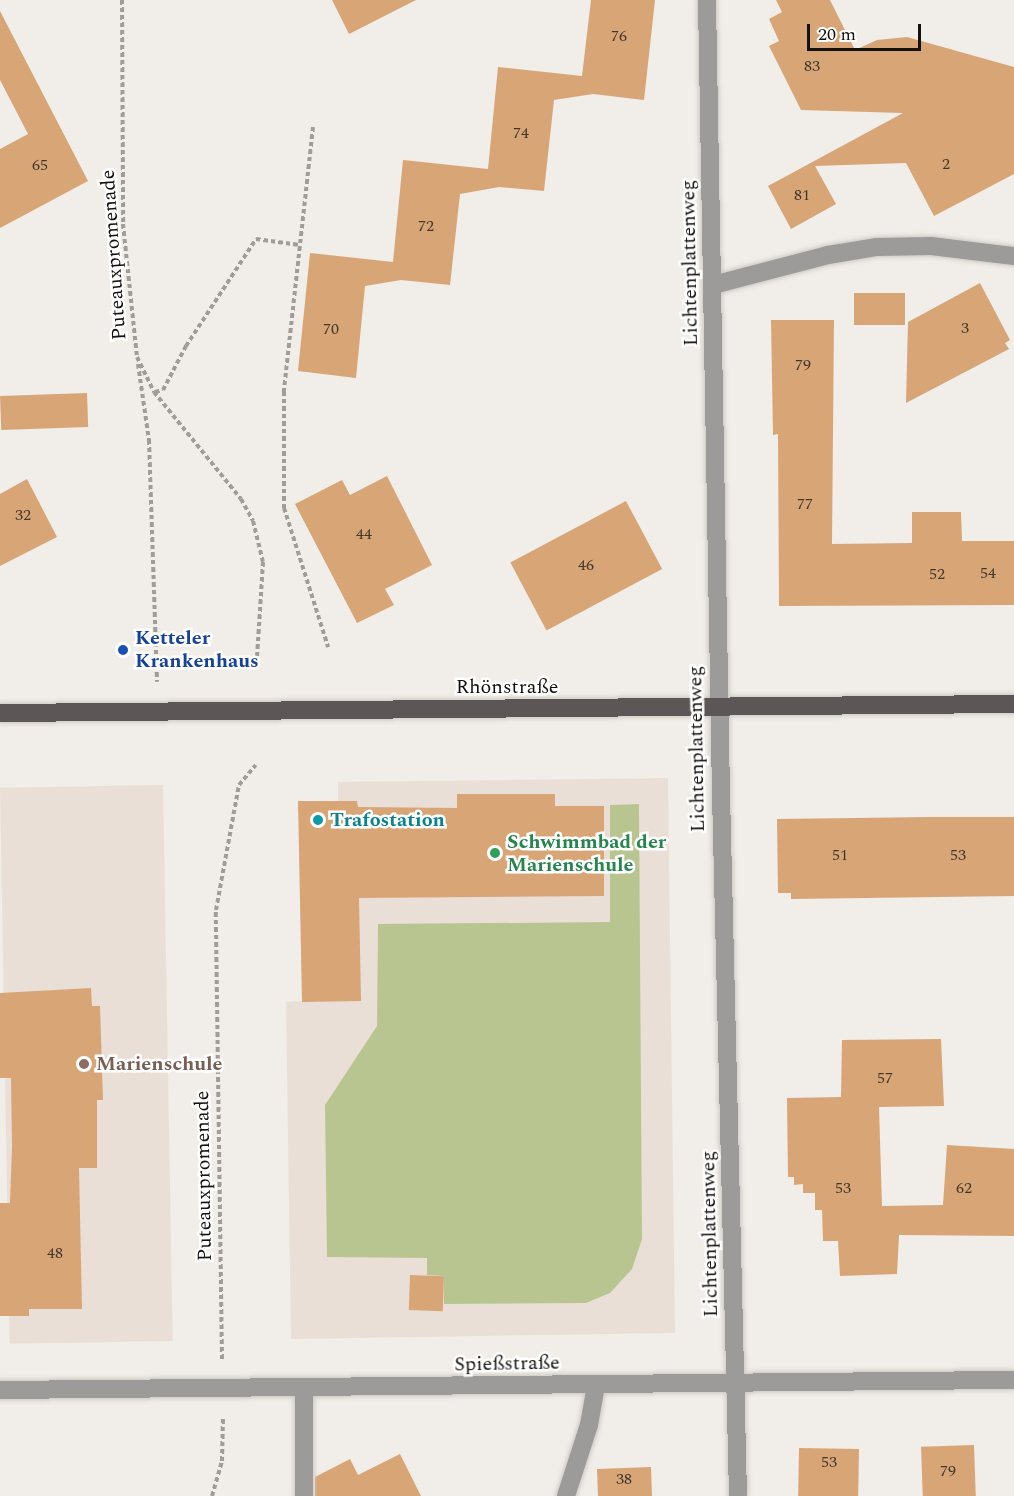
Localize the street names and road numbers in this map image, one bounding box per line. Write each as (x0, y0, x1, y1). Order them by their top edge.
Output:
street label: Puteauxpromenade (96, 169, 132, 341)
street label: Lichtenplattenweg (677, 180, 703, 346)
street label: Lichtenplattenweg (684, 666, 710, 832)
street label: Rhönstraße (456, 675, 558, 699)
street label: Puteauxpromenade (191, 1090, 217, 1262)
street label: Lichtenplattenweg (697, 1151, 723, 1317)
street label: Spießstraße (454, 1351, 560, 1377)

